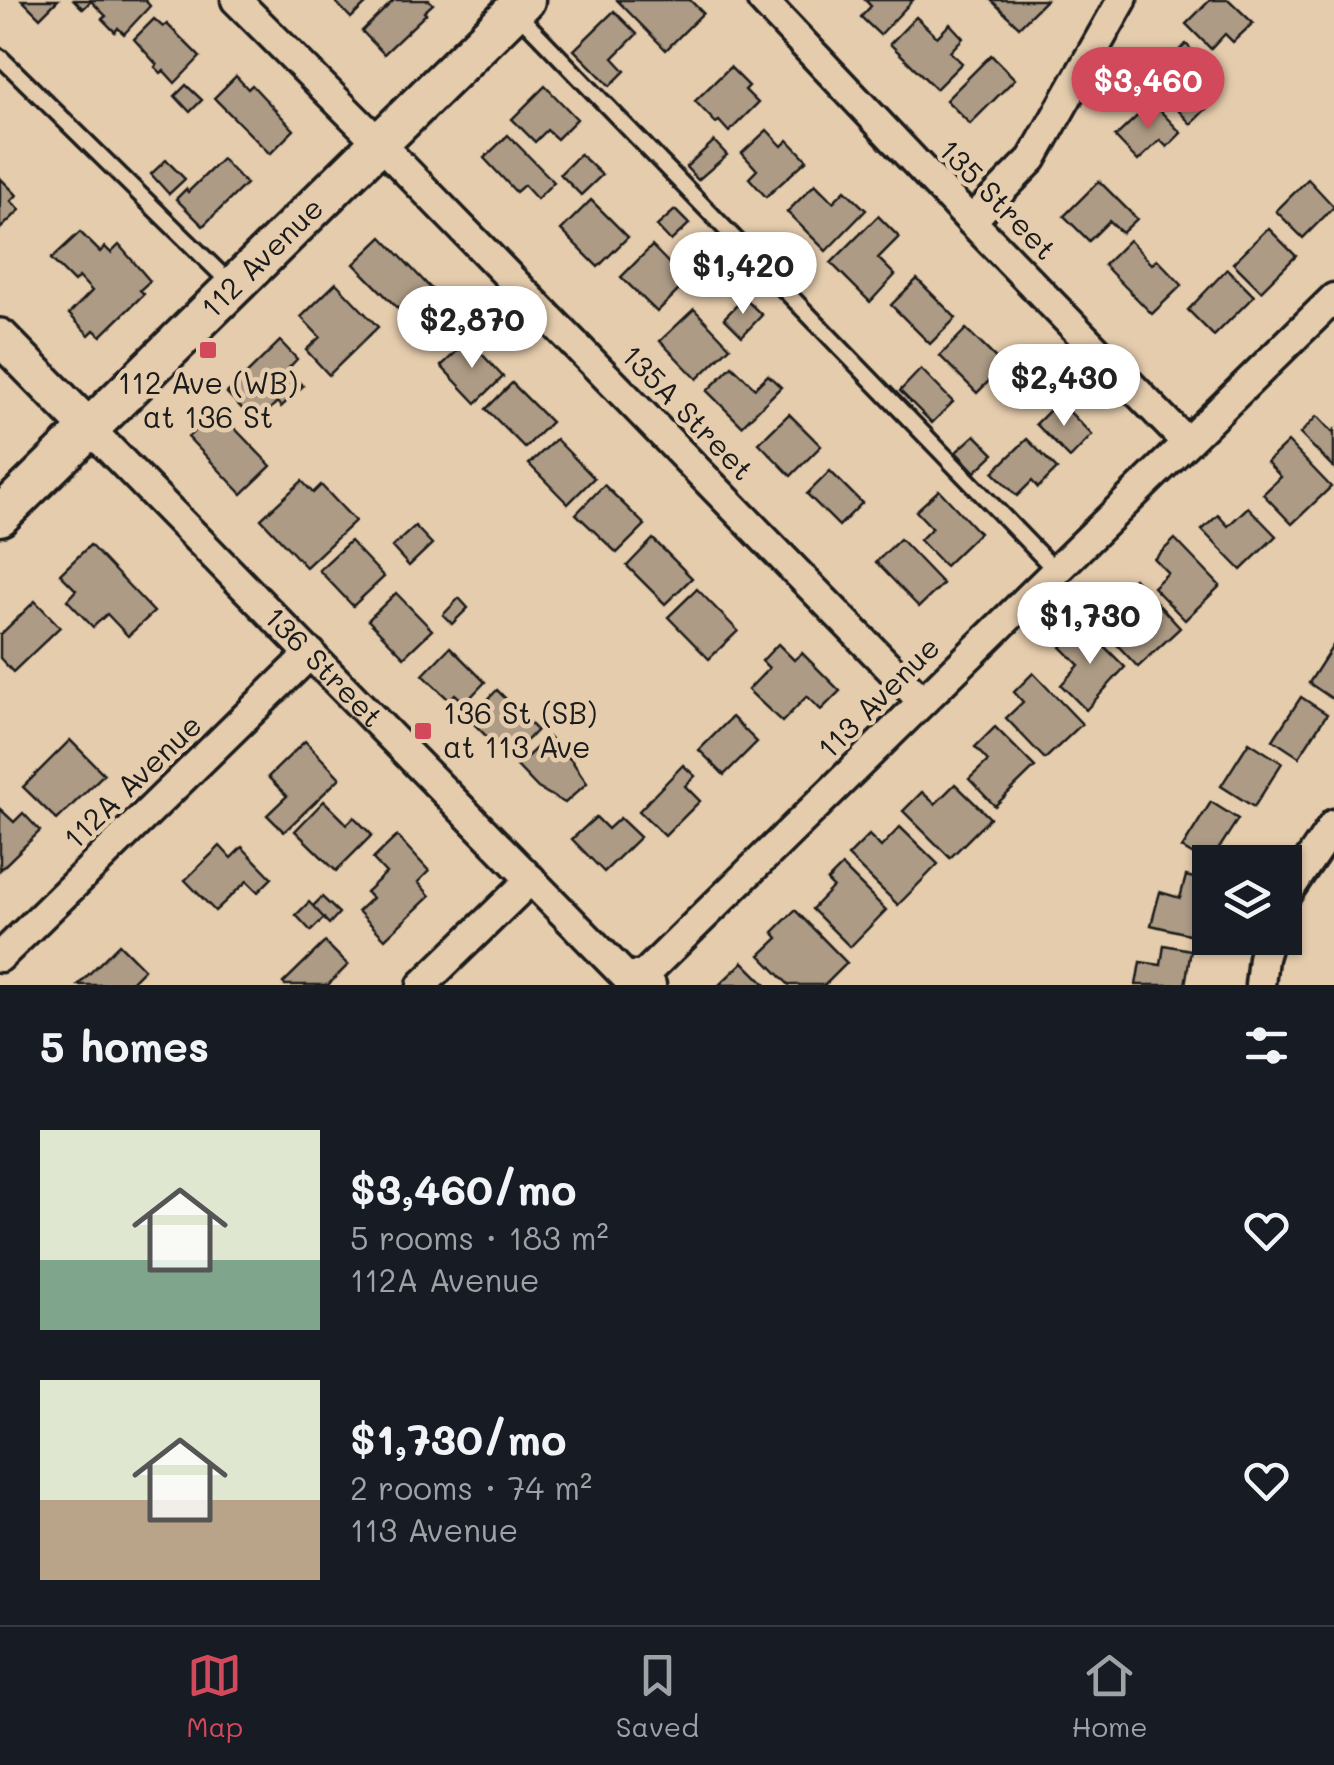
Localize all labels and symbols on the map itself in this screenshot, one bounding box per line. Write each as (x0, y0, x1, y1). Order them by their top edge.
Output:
pin: $3,460 (1067, 47, 1229, 132)
street label: 135 Street (931, 129, 1066, 268)
street label: 112 Avenue (191, 187, 331, 326)
pin: $1,420 (662, 232, 824, 317)
pin: $2,870 (391, 286, 553, 371)
street label: 135A Street (613, 335, 763, 488)
marker: 112 Ave (WB) at 136 St (197, 339, 219, 361)
pin: $2,430 (983, 344, 1145, 429)
place label: 112 Ave (WB) at 136 St (118, 362, 298, 436)
pin: $1,730 (1009, 582, 1171, 667)
street label: 136 Street (256, 597, 393, 735)
street label: 113 Avenue (808, 627, 948, 767)
place label: 136 St (SB) at 113 Ave (443, 692, 597, 766)
street label: 112A Avenue (54, 704, 209, 857)
marker: 136 St (SB) at 113 Ave (412, 720, 434, 742)

